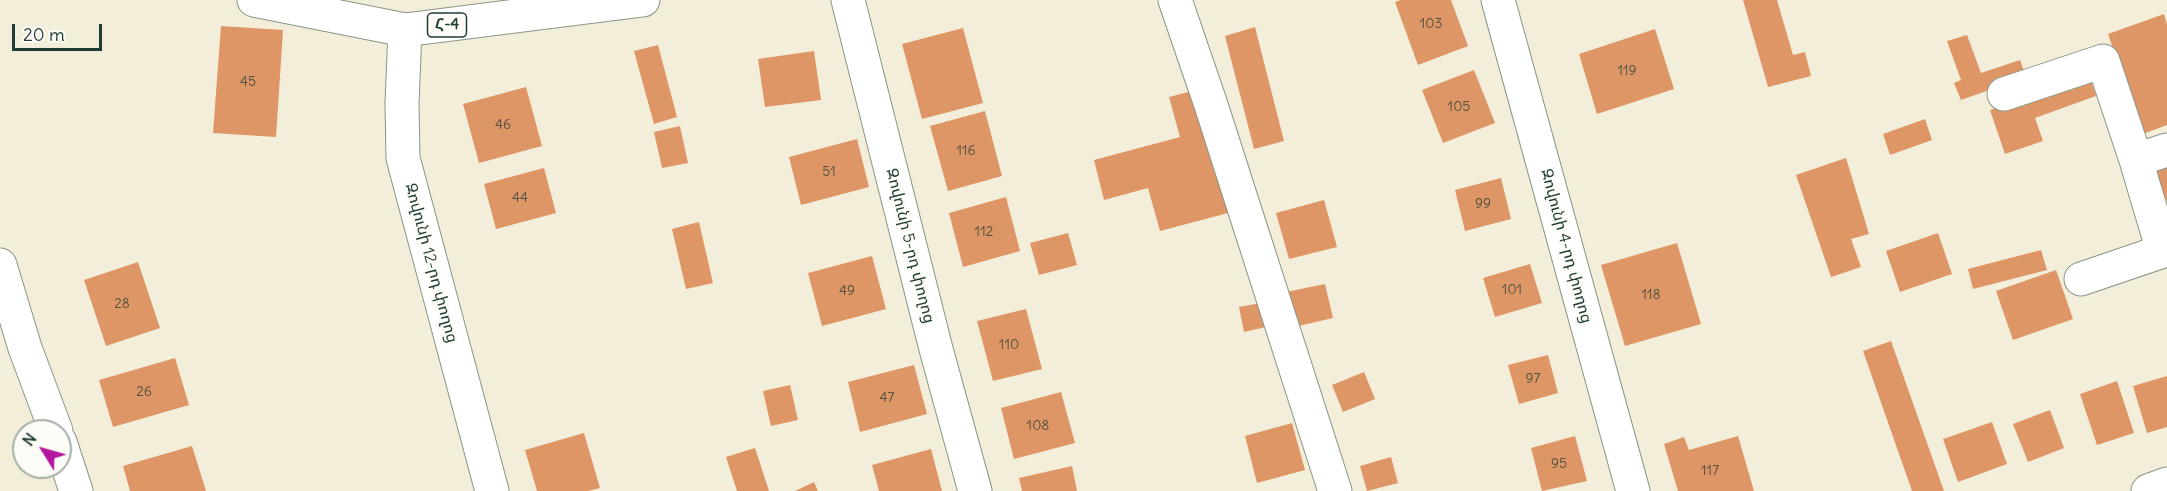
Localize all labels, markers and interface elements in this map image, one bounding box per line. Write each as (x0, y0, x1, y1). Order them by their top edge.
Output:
scale bar (15, 12, 105, 50)
road number: Հ-4 (428, 13, 466, 37)
house number: 103 (1420, 16, 1442, 32)
text: 20 m (23, 23, 65, 46)
house number: 119 (1617, 63, 1637, 79)
house number: 45 (240, 74, 256, 90)
house number: 105 (1448, 99, 1470, 115)
house number: 46 (495, 117, 511, 133)
house number: 116 (956, 143, 976, 159)
house number: 51 (822, 164, 836, 180)
street label: Զովունի 5-րդ փողոց (881, 166, 939, 326)
street label: Զովունի 4-րդ փողոց (1536, 167, 1596, 325)
street label: Զովունի 12-րդ փողոց (400, 181, 462, 345)
house number: 44 (512, 190, 528, 206)
house number: 99 (1475, 196, 1491, 212)
house number: 112 (975, 224, 993, 240)
house number: 101 (1502, 282, 1522, 298)
house number: 49 (839, 283, 855, 299)
house number: 118 (1641, 287, 1661, 303)
house number: 28 (114, 296, 130, 312)
house number: 110 (999, 337, 1019, 353)
house number: 97 (1526, 371, 1540, 387)
house number: 26 (136, 384, 152, 400)
house number: 47 (880, 390, 894, 406)
house number: 108 (1027, 418, 1049, 434)
north arrow (12, 419, 72, 479)
text: N (18, 429, 41, 450)
house number: 95 (1551, 456, 1567, 472)
house number: 117 (1701, 463, 1719, 479)

